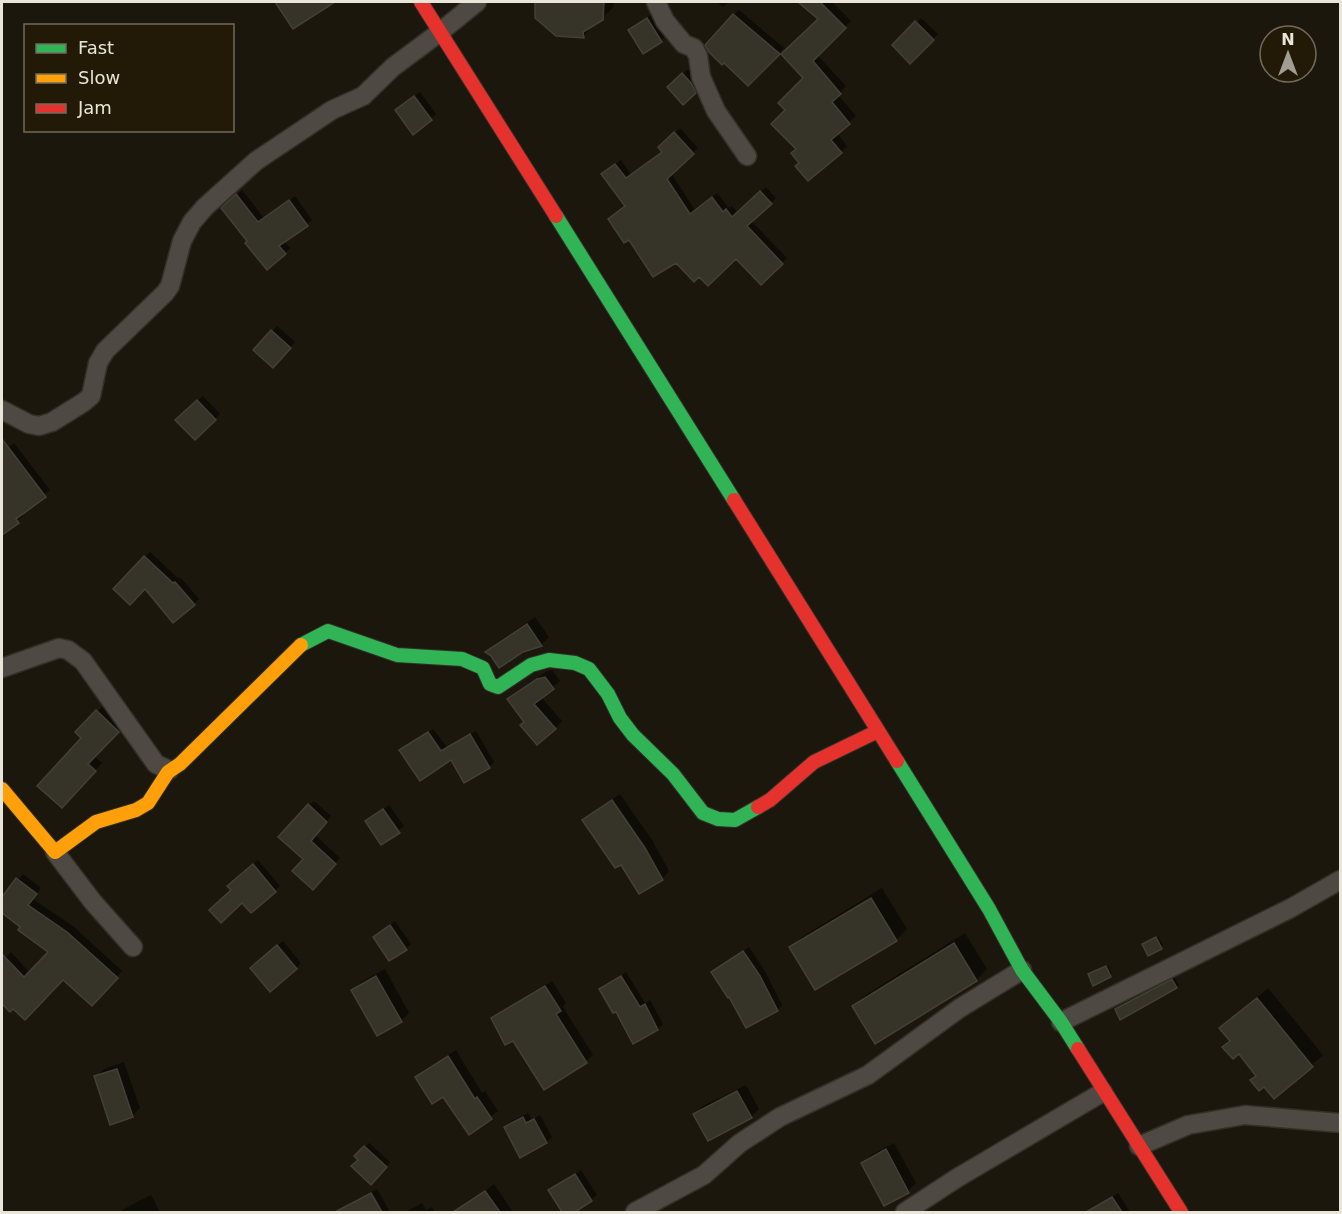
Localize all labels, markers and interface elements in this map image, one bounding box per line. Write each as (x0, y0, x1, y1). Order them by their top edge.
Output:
legend (24, 24, 234, 132)
north arrow (1258, 24, 1318, 84)
text: N (1281, 30, 1295, 49)
text: Fast (78, 37, 114, 58)
text: Slow (78, 67, 120, 88)
text: Jam (77, 97, 112, 118)

